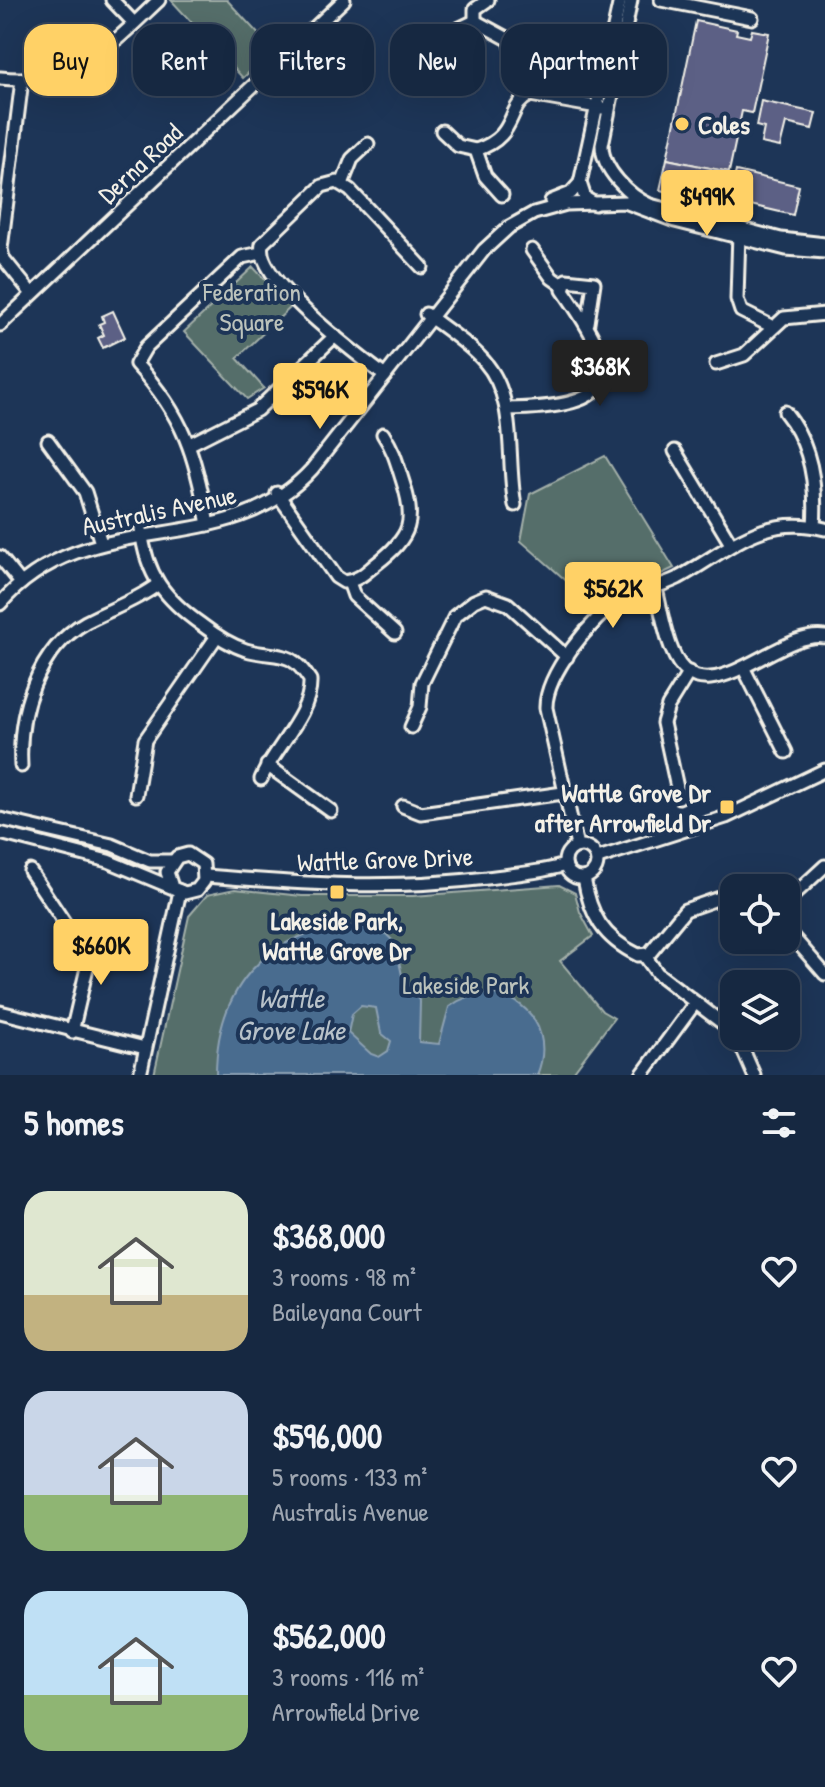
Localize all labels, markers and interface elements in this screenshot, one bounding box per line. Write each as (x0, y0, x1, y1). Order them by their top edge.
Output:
chip: Buy (24, 24, 117, 96)
chip: Rent (133, 24, 235, 96)
chip: Filters (251, 24, 374, 96)
chip: New (390, 24, 485, 96)
chip: Apartment (501, 24, 667, 96)
place label: Coles (698, 107, 750, 142)
street label: Derna Road (90, 115, 190, 211)
marker: Coles (673, 115, 691, 133)
pin: $499K (651, 170, 763, 238)
text: $499K (679, 178, 735, 213)
park label: Federation Square (202, 274, 301, 339)
pin: $368K (544, 340, 656, 408)
text: $368K (570, 348, 630, 383)
pin: $596K (264, 363, 376, 431)
text: $596K (291, 371, 349, 406)
street label: Australis Avenue (79, 477, 239, 543)
pin: $562K (557, 562, 669, 630)
text: $562K (583, 570, 643, 605)
place label: Wattle Grove Dr after Arrowfield Dr (535, 775, 712, 840)
marker: Wattle Grove Dr after Arrowfield Dr (718, 798, 736, 816)
street label: Wattle Grove Drive (296, 838, 474, 880)
map controls (720, 874, 800, 1050)
button: locate (720, 874, 800, 954)
marker: Lakeside Park, Wattle Grove Dr (328, 883, 346, 901)
place label: Lakeside Park, Wattle Grove Dr (262, 903, 413, 968)
pin: $660K (45, 919, 157, 987)
text: $660K (71, 927, 131, 962)
park label: Lakeside Park (403, 967, 530, 1002)
button: layers (720, 970, 800, 1050)
water label: Wattle Grove Lake (237, 979, 347, 1049)
text: 5 homes (24, 1100, 124, 1146)
icon: filters (757, 1101, 801, 1145)
text: $368,000 (272, 1213, 385, 1259)
icon: home (88, 1223, 184, 1319)
icon: heart (757, 1249, 801, 1293)
text: 3 rooms · 98 m² (272, 1259, 416, 1294)
text: Baileyana Court (272, 1294, 422, 1329)
text: $596,000 (272, 1413, 382, 1459)
icon: home (88, 1423, 184, 1519)
icon: heart (757, 1449, 801, 1493)
text: 5 rooms · 133 m² (272, 1459, 427, 1494)
text: Australis Avenue (272, 1494, 429, 1529)
text: $562,000 (272, 1613, 386, 1659)
icon: home (88, 1623, 184, 1719)
icon: heart (757, 1649, 801, 1693)
text: 3 rooms · 116 m² (272, 1659, 424, 1694)
text: Arrowfield Drive (272, 1694, 420, 1729)

